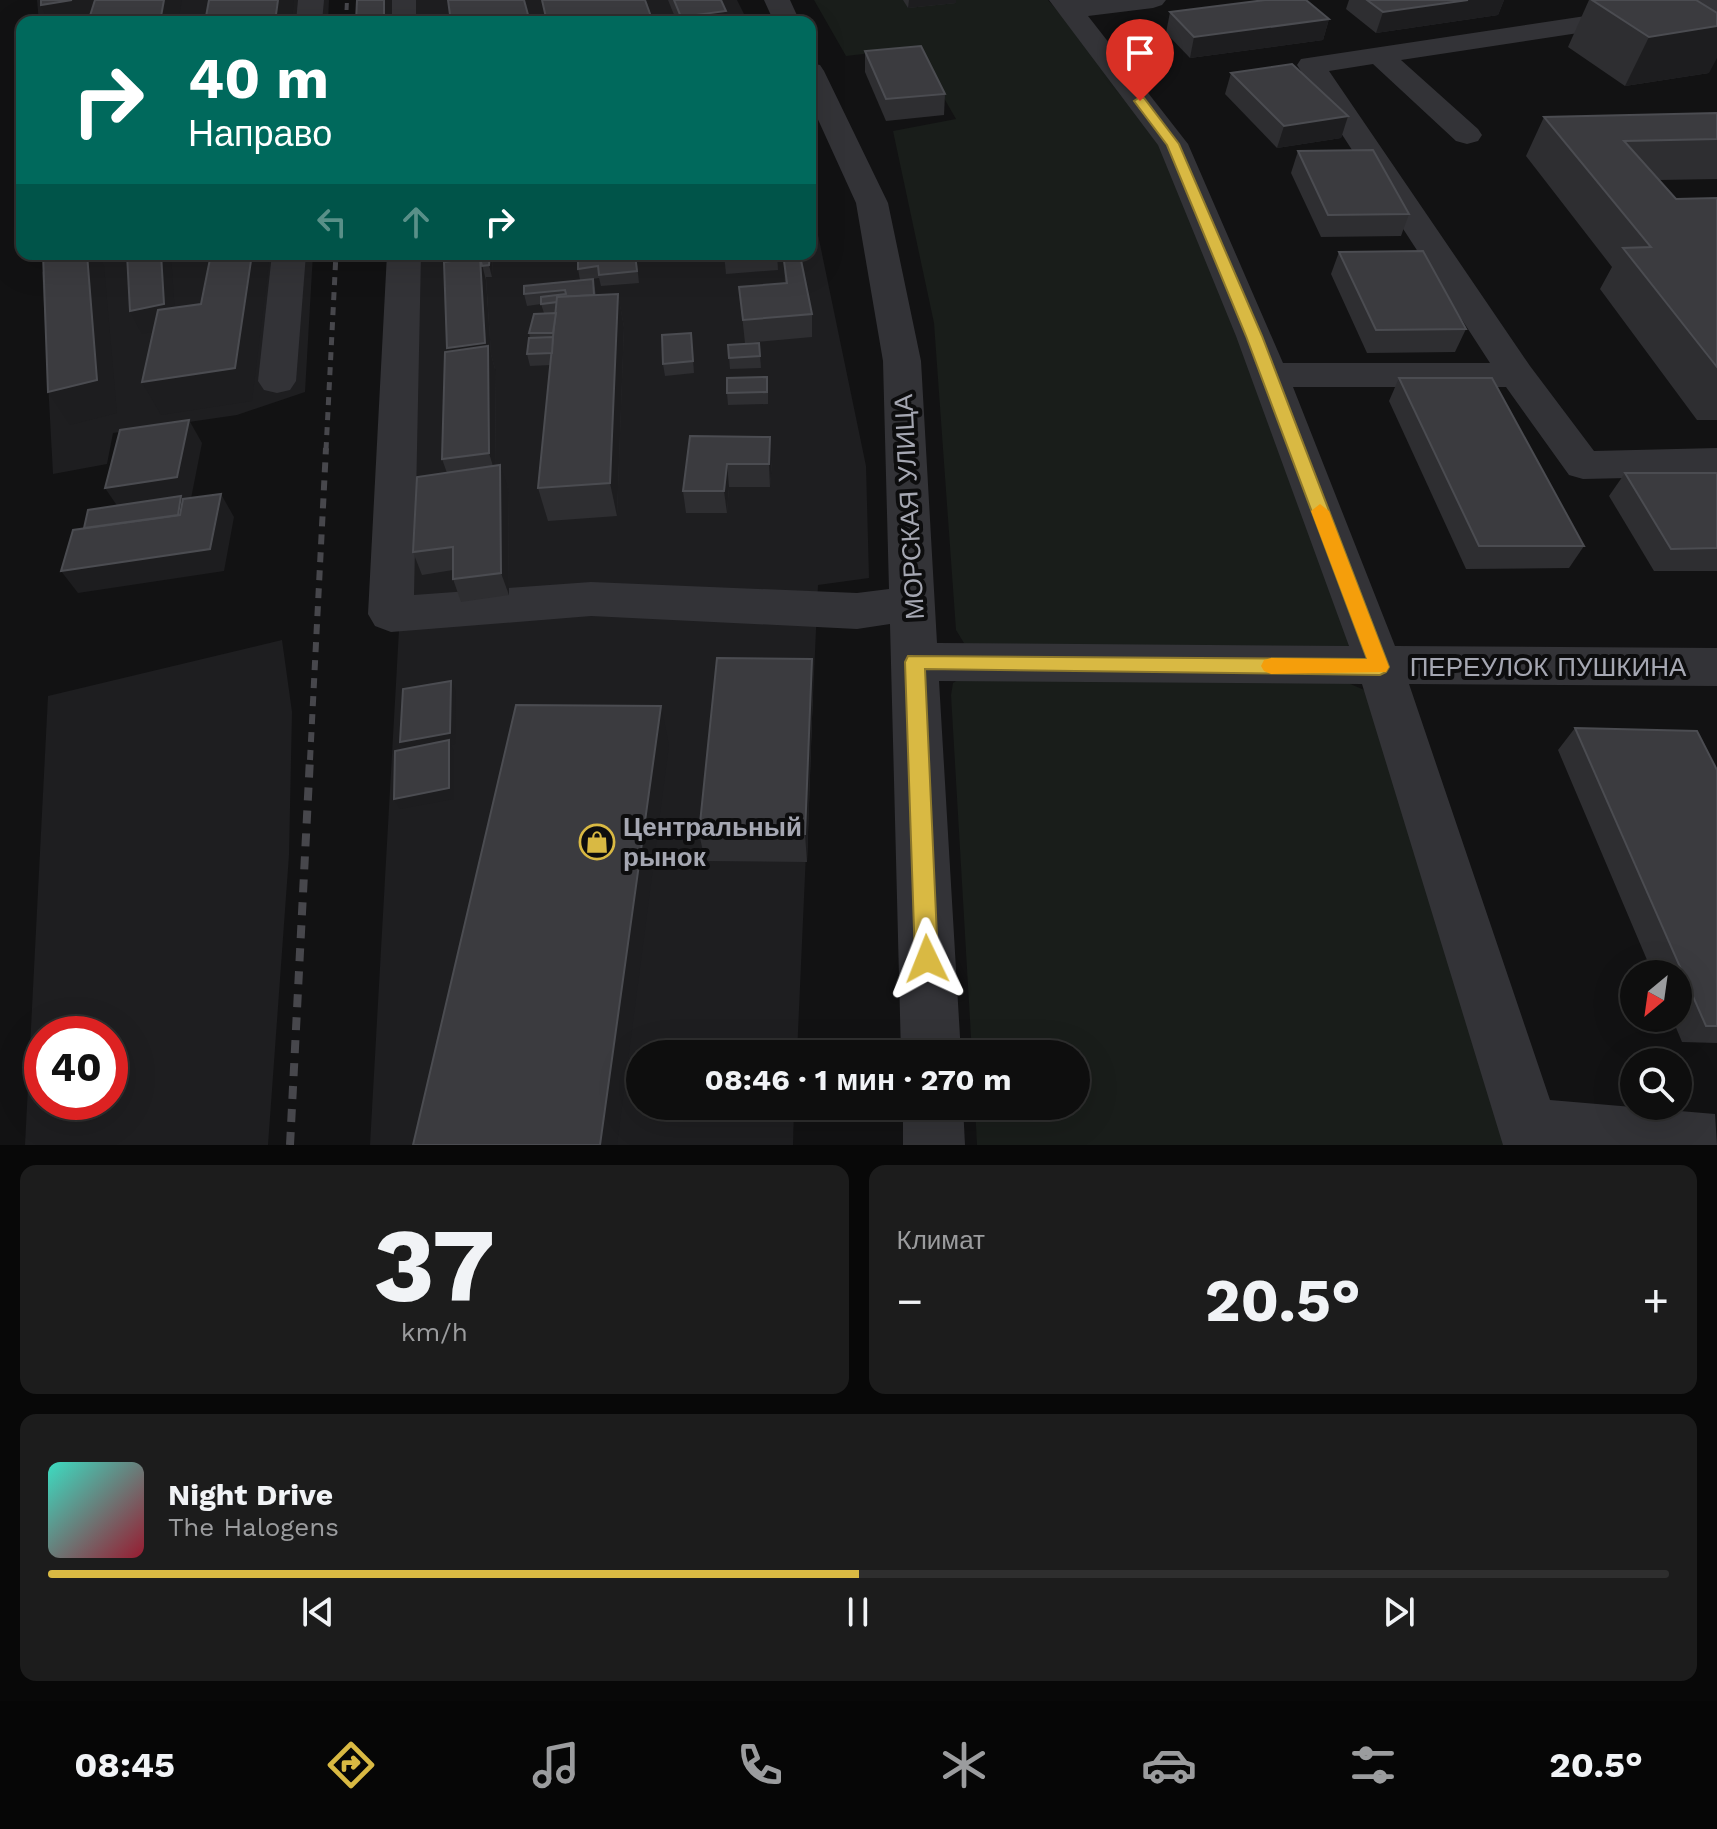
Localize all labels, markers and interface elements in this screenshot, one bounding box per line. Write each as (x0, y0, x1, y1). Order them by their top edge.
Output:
pin (1106, 19, 1174, 101)
icon: arrive (1118, 31, 1162, 75)
text: 40 m (188, 46, 329, 112)
icon: right (56, 48, 160, 152)
text: Направо (188, 113, 332, 155)
icon: left (310, 200, 354, 244)
icon: ahead (394, 200, 438, 244)
icon: right (478, 200, 522, 244)
street label: МОРСКАЯ УЛИЦА (888, 393, 930, 621)
street label: ПЕРЕУЛОК ПУШКИНА (1410, 652, 1687, 682)
place label: Центральный рынок (623, 812, 802, 872)
shop icon: Центральный рынок (578, 823, 616, 861)
position arrow (885, 917, 969, 1001)
north arrow (1620, 960, 1692, 1032)
map controls (1620, 960, 1692, 1120)
speed limit sign: 40 (24, 1016, 128, 1120)
button: search (1620, 1048, 1692, 1120)
text: 08:46 · 1 мин · 270 m (705, 1062, 1011, 1097)
text: 37 (373, 1204, 495, 1326)
text: Климат (897, 1225, 985, 1255)
text: 20.5° (1205, 1265, 1361, 1336)
text: − (897, 1275, 923, 1327)
text: + (1642, 1275, 1669, 1327)
text: km/h (401, 1317, 468, 1347)
text: Night Drive (168, 1477, 333, 1512)
text: The Halogens (168, 1512, 339, 1542)
icon: previous (296, 1590, 340, 1634)
icon: pause (836, 1590, 880, 1634)
icon: next (1377, 1590, 1421, 1634)
icon: directions (323, 1737, 379, 1793)
icon: music (528, 1737, 584, 1793)
icon: phone (732, 1737, 788, 1793)
icon: climate (936, 1737, 992, 1793)
icon: car (1141, 1737, 1197, 1793)
icon: filters (1345, 1737, 1401, 1793)
text: 08:45 (74, 1744, 175, 1786)
text: 20.5° (1549, 1744, 1643, 1786)

